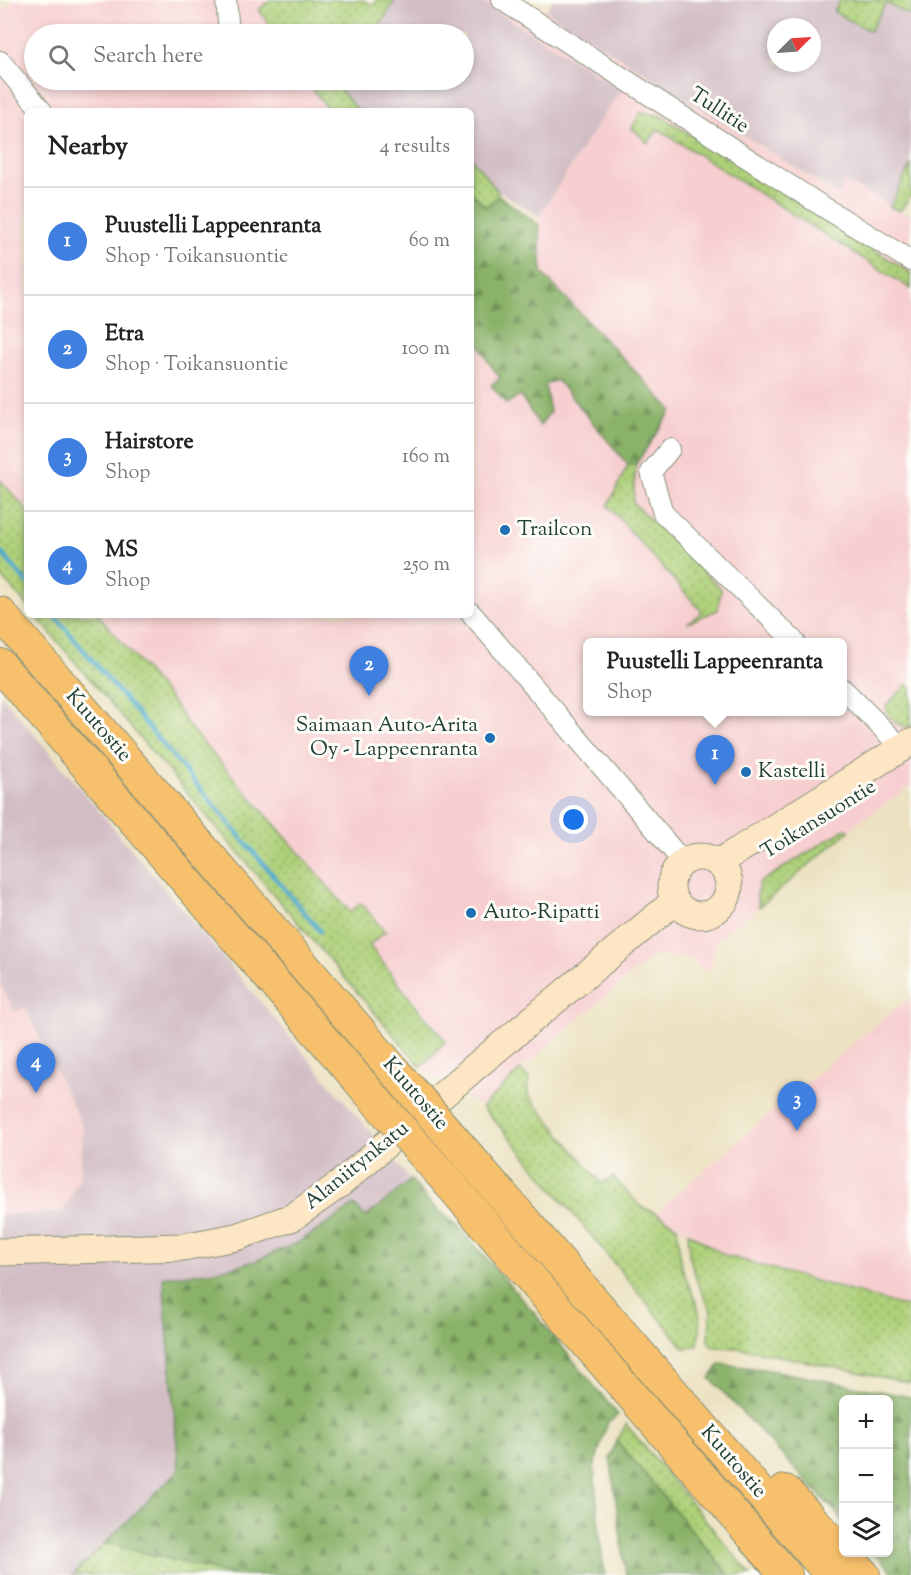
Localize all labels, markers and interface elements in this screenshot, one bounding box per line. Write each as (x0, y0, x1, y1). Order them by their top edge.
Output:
north arrow (767, 18, 821, 72)
search box (24, 24, 474, 90)
icon: search (45, 41, 78, 74)
text: Search here (93, 41, 203, 73)
street label: Tullitie (683, 81, 755, 141)
text: Nearby (48, 129, 128, 166)
text: 4 results (379, 133, 450, 162)
text: Puustelli Lappeenranta (105, 211, 321, 243)
text: 1 (64, 227, 71, 256)
text: 60 m (409, 227, 450, 256)
text: Shop · Toikansuontie (105, 243, 288, 272)
text: Etra (105, 319, 144, 351)
text: 2 (63, 335, 72, 364)
text: 100 m (401, 335, 450, 364)
text: Shop · Toikansuontie (105, 351, 288, 380)
text: Hairstore (105, 427, 194, 459)
text: 3 (63, 443, 72, 472)
text: 160 m (402, 443, 450, 472)
text: Shop (105, 459, 150, 488)
place label: Trailcon (517, 515, 592, 545)
marker: Trailcon (498, 523, 512, 537)
text: MS (105, 535, 138, 567)
text: 4 (62, 551, 73, 580)
text: 250 m (402, 551, 450, 580)
text: Shop (105, 567, 150, 596)
popup (583, 638, 847, 716)
pin: 2 (350, 646, 388, 696)
text: Puustelli Lappeenranta (607, 647, 823, 679)
text: Shop (607, 679, 652, 708)
street label: Kuutostie (58, 683, 138, 769)
place label: Saimaan Auto-Arita Oy - Lappeenranta (296, 711, 478, 765)
marker: Saimaan Auto-Arita Oy - Lappeenranta (483, 731, 497, 745)
pin: 1 (696, 736, 734, 785)
place label: Kastelli (758, 757, 826, 787)
marker: Kastelli (739, 765, 753, 779)
street label: Toikansuontie (756, 773, 882, 867)
your location (559, 805, 588, 834)
place label: Auto-Ripatti (483, 898, 600, 928)
marker: Auto-Ripatti (464, 906, 478, 920)
pin: 4 (16, 1044, 56, 1093)
street label: Kuutostie (375, 1051, 455, 1137)
pin: 3 (778, 1082, 816, 1131)
street label: Alaniitynkatu (298, 1114, 416, 1218)
map controls (839, 1395, 893, 1557)
button: + (839, 1395, 893, 1449)
street label: Kuutostie (693, 1419, 773, 1505)
button: − (839, 1449, 893, 1503)
button: layers (839, 1503, 893, 1557)

